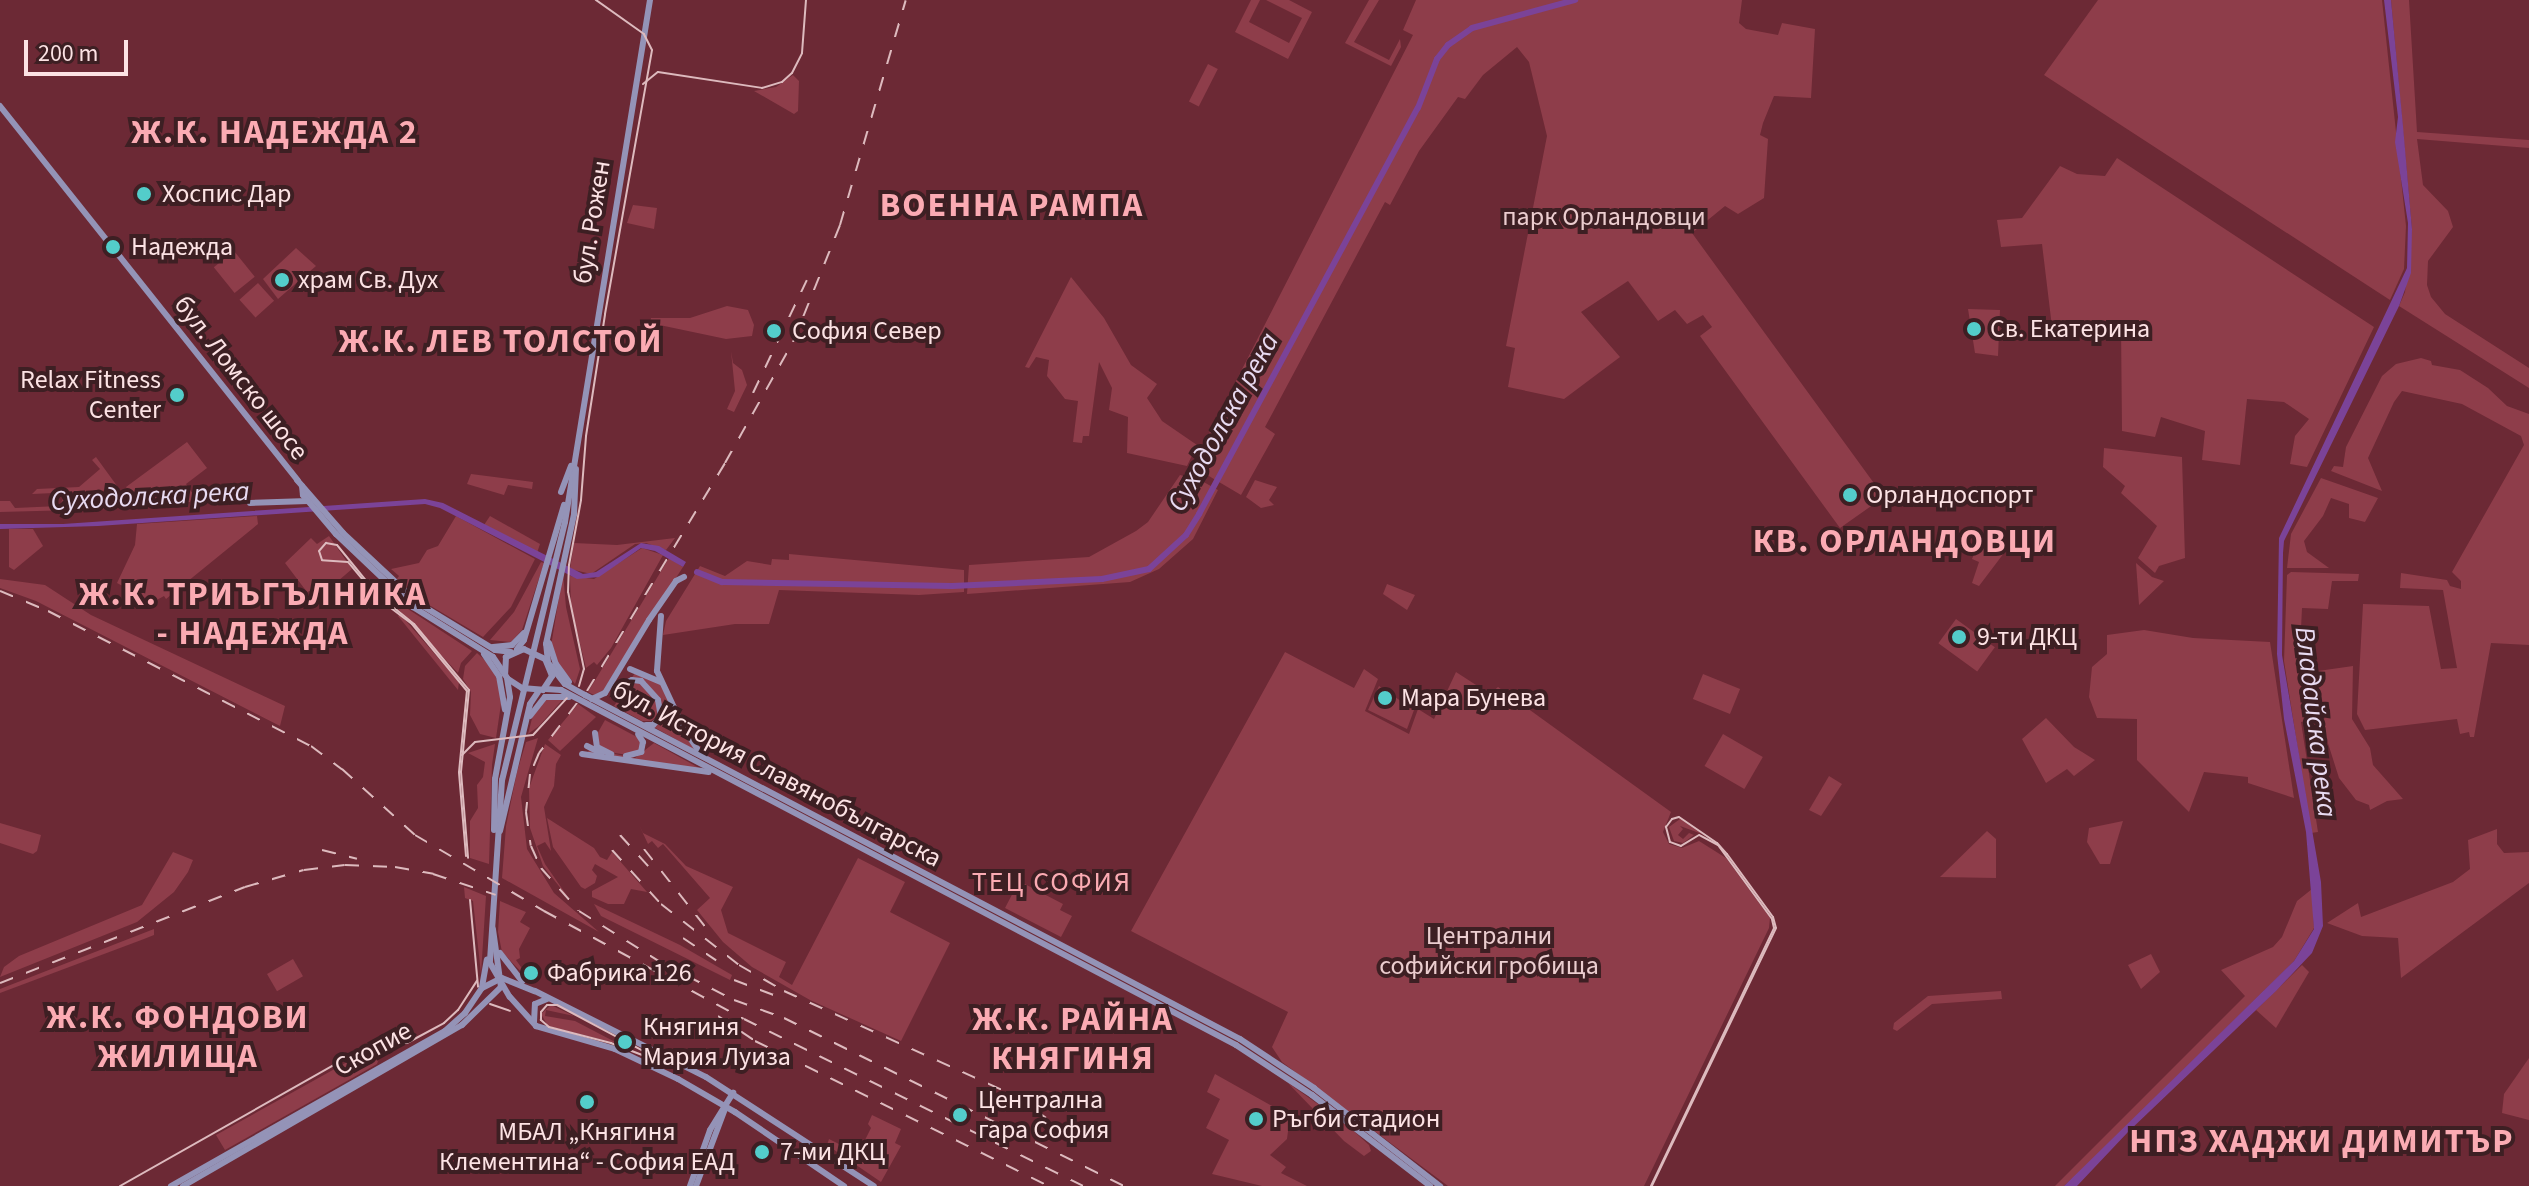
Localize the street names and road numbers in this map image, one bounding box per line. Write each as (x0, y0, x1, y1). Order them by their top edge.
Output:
street label: бул. Рожен (567, 158, 617, 286)
street label: бул. Ломско шосе (167, 290, 315, 466)
street label: бул. История Славянобългарска (607, 674, 947, 874)
street label: Скопие (329, 1015, 417, 1083)

